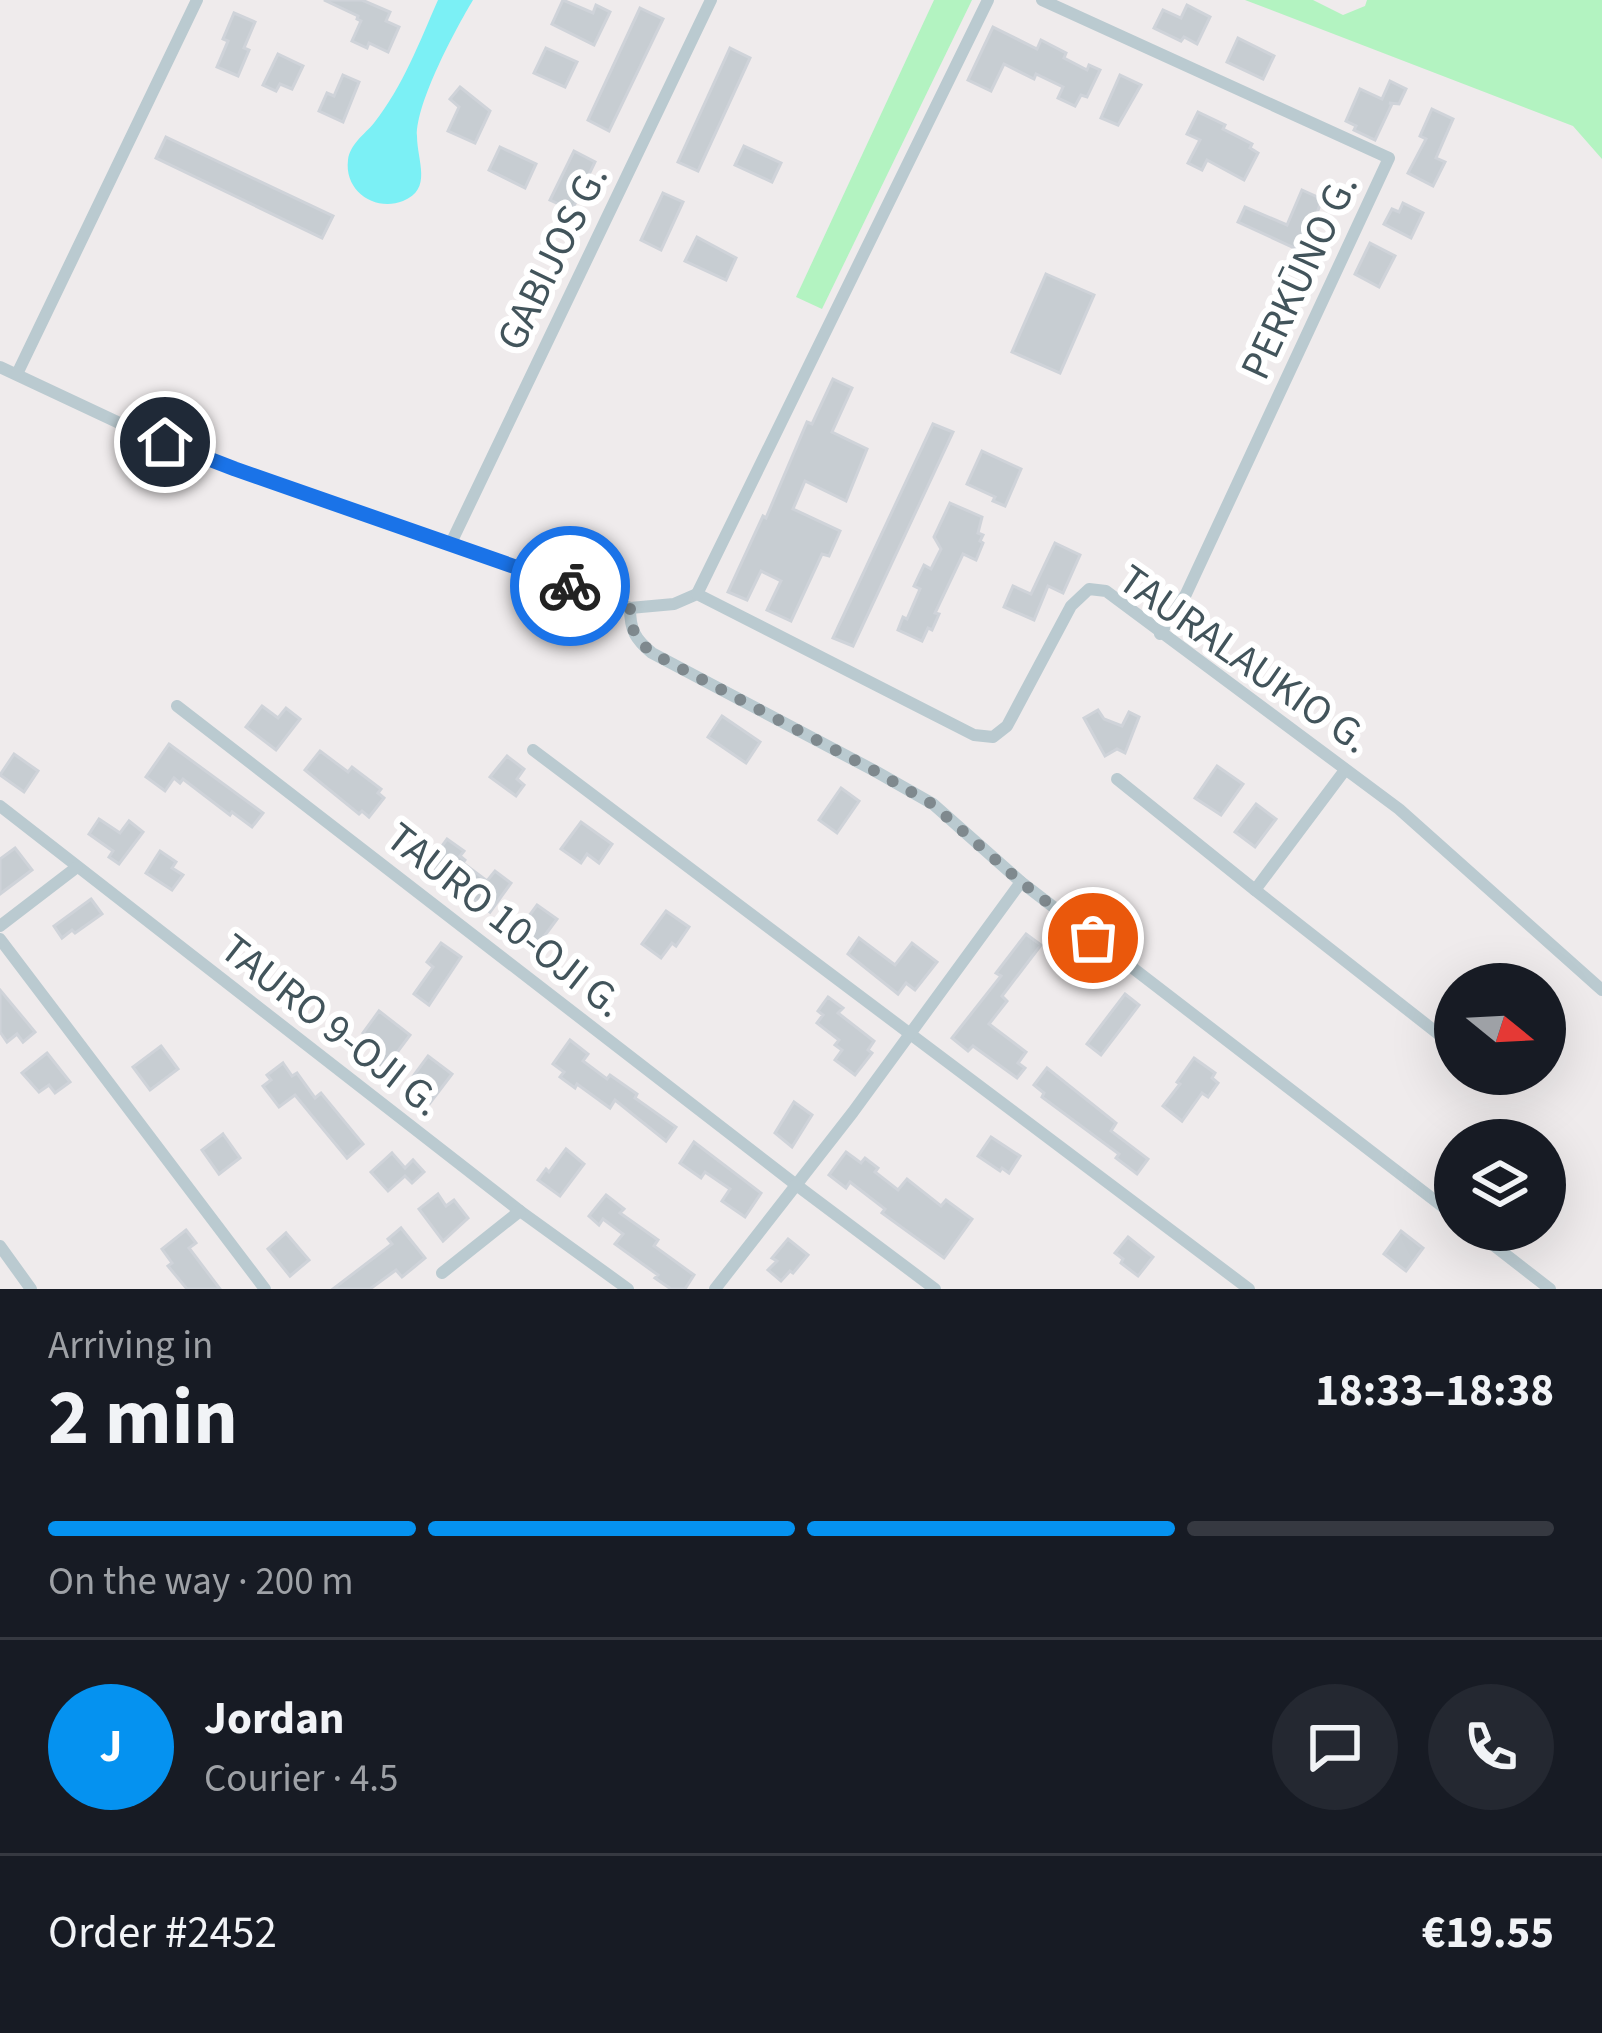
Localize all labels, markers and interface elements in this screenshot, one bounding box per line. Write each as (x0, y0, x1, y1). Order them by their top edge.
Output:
street label: GABIJOS G. (482, 155, 623, 361)
street label: PERKŪNO G. (1226, 164, 1374, 389)
pin (114, 391, 216, 493)
icon: home (132, 409, 198, 475)
courier (510, 526, 630, 646)
street label: TAURALAUKIO G. (1106, 551, 1382, 769)
icon: bike (537, 553, 603, 619)
street label: TAURO 10-OJI G. (373, 809, 636, 1033)
pin (1042, 887, 1144, 989)
icon: bag (1060, 905, 1126, 971)
street label: TAURO 9-OJI G. (207, 920, 454, 1131)
north arrow (1434, 963, 1566, 1095)
map controls (1434, 963, 1566, 1251)
button: layers (1434, 1119, 1566, 1251)
text: Arriving in (48, 1318, 213, 1374)
text: 18:33–18:38 (1315, 1359, 1554, 1423)
text: 2 min (48, 1363, 238, 1474)
text: On the way · 200 m (48, 1554, 354, 1610)
button: chat (1272, 1684, 1398, 1810)
button: phone (1428, 1684, 1554, 1810)
text: Jordan (204, 1687, 345, 1751)
text: J (100, 1715, 122, 1779)
text: Courier · 4.5 (204, 1751, 398, 1807)
text: Order #2452 (48, 1901, 277, 1965)
text: €19.55 (1422, 1901, 1554, 1965)

